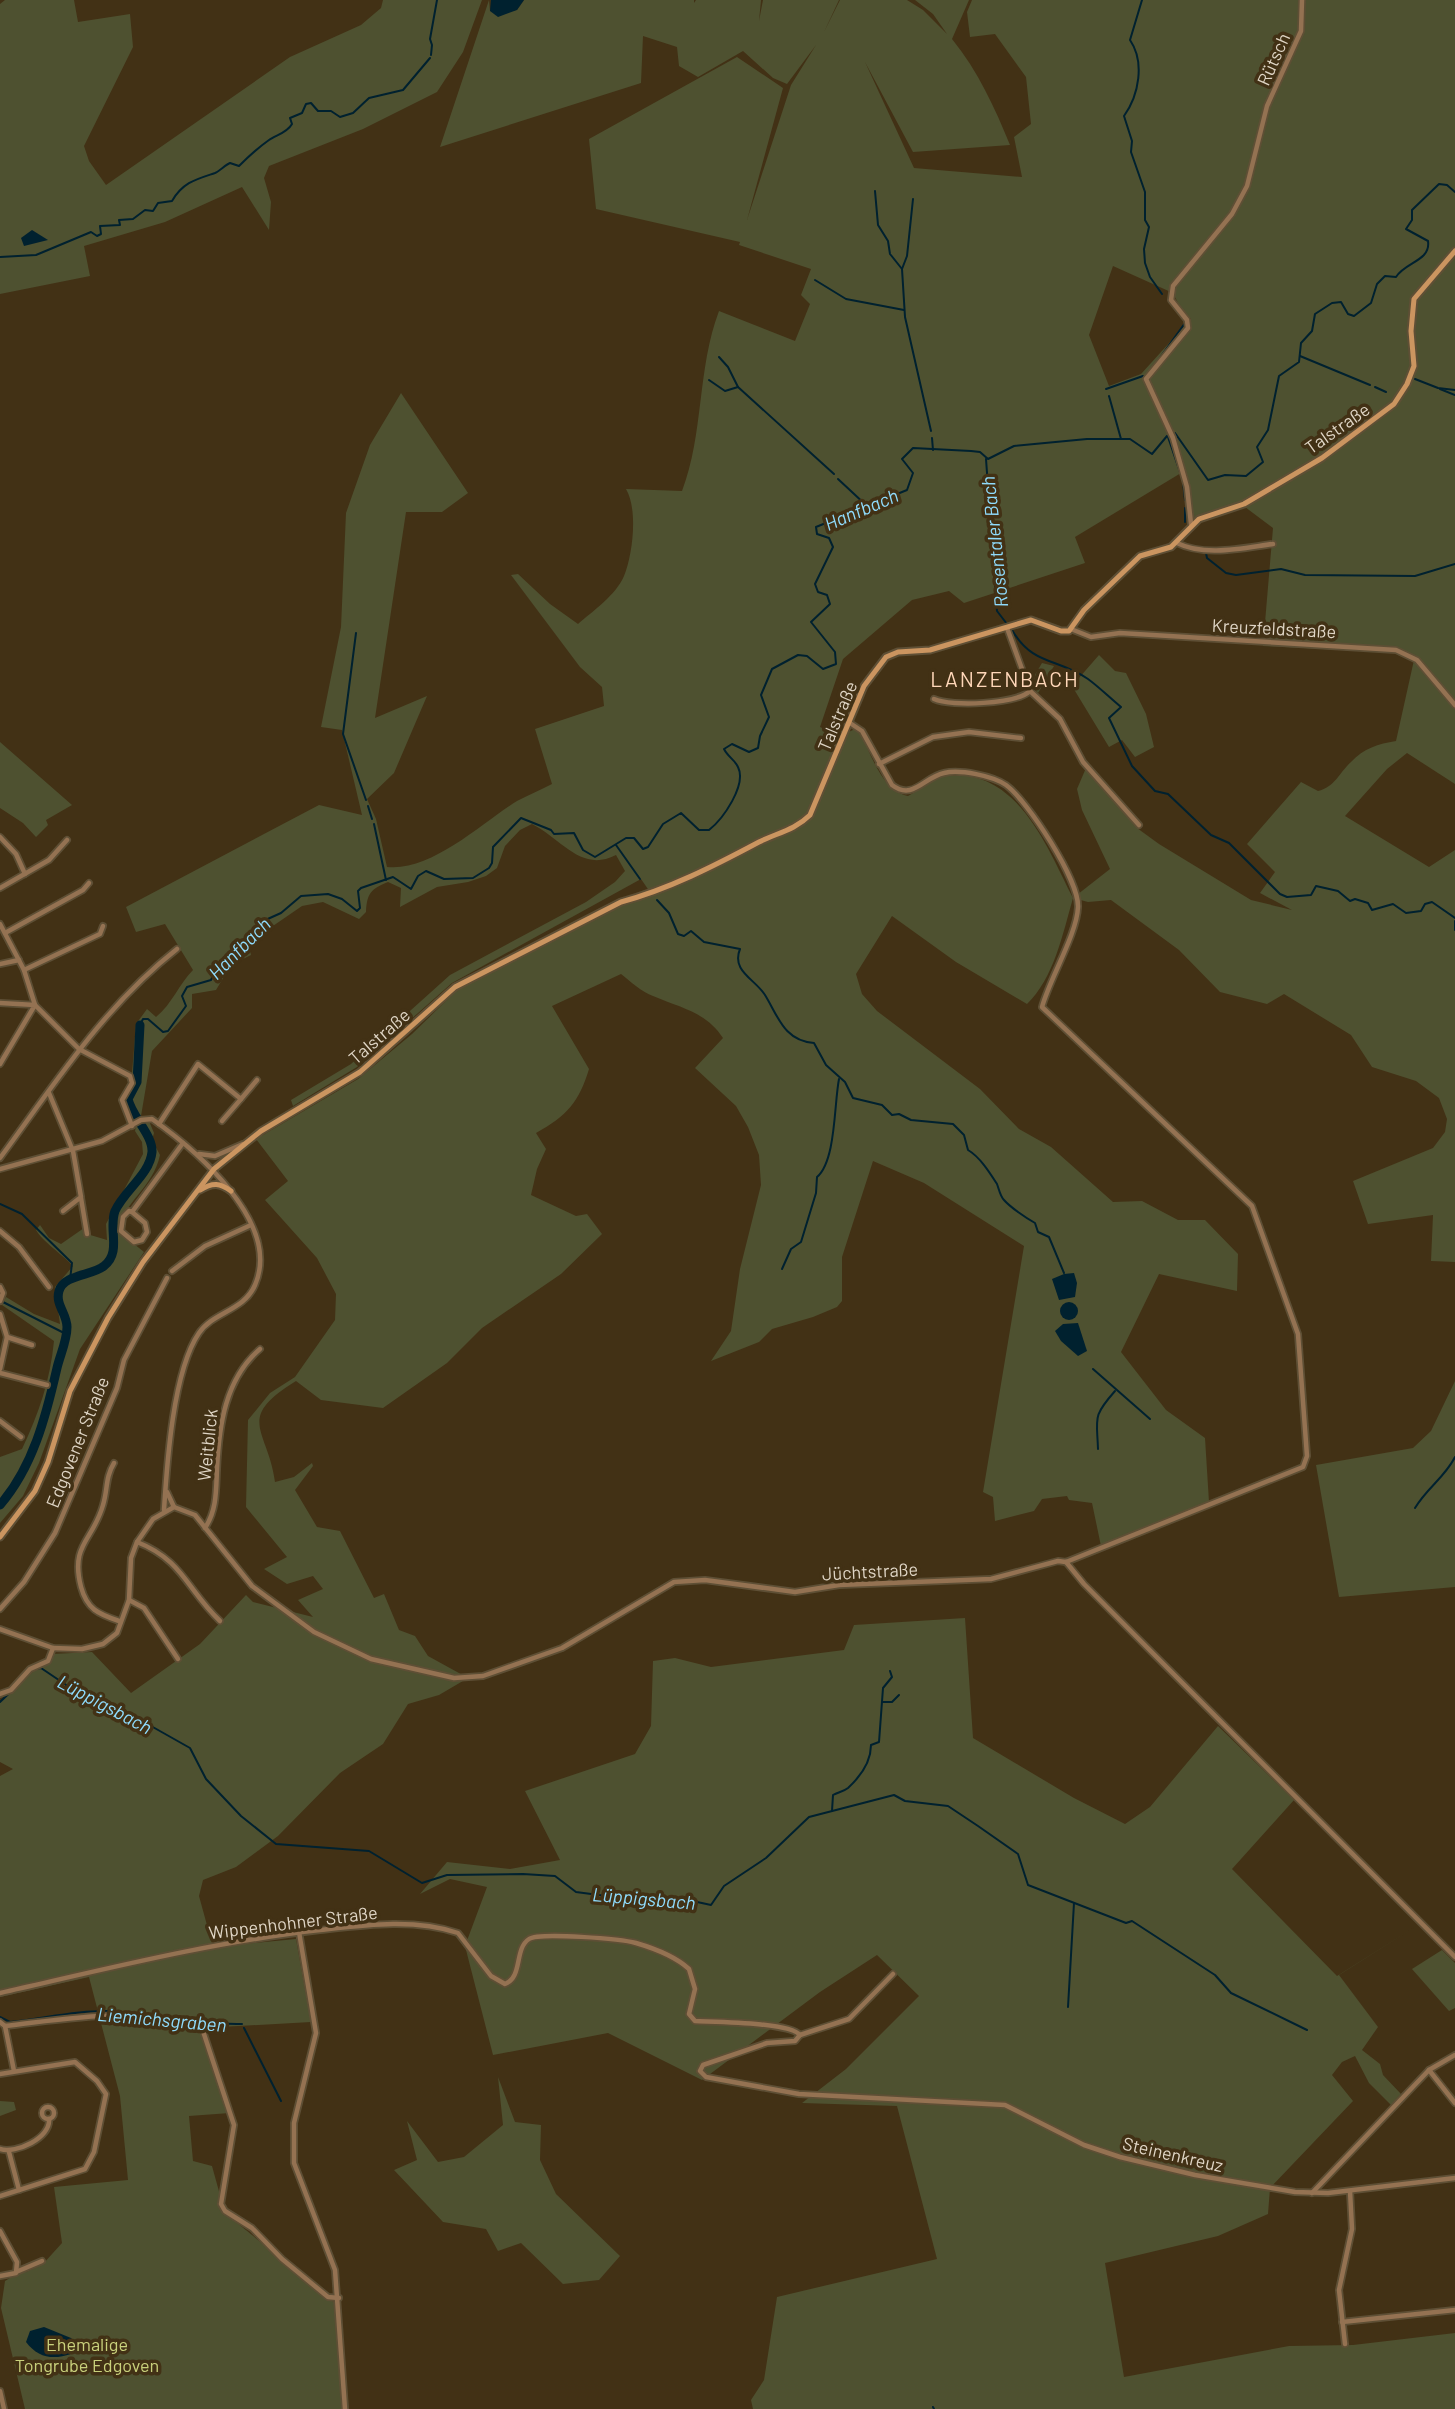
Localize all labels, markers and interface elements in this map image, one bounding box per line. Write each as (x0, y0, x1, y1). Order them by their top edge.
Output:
street label: Rütsch (1252, 29, 1294, 89)
street label: Talstraße (1300, 398, 1374, 458)
water label: Rosentaler Bach (976, 475, 1012, 609)
water label: Hanfbach (820, 483, 902, 535)
street label: Kreuzfeldstraße (1211, 614, 1337, 642)
district label: LANZENBACH (930, 666, 1080, 691)
street label: Talstraße (812, 678, 862, 754)
water label: Hanfbach (203, 912, 275, 984)
street label: Talstraße (344, 1003, 414, 1069)
street label: Edgovener Straße (41, 1373, 113, 1511)
street label: Weitblick (192, 1408, 222, 1482)
street label: Jüchtstraße (821, 1557, 919, 1585)
water label: Lüppigsbach (54, 1670, 156, 1739)
water label: Lüppigsbach (591, 1882, 697, 1914)
street label: Wippenhohner Straße (207, 1901, 379, 1943)
water label: Liemichsgraben (97, 2002, 228, 2036)
street label: Steinenkreuz (1121, 2132, 1225, 2176)
park label: Ehemalige Tongrube Edgoven (15, 2333, 159, 2376)

